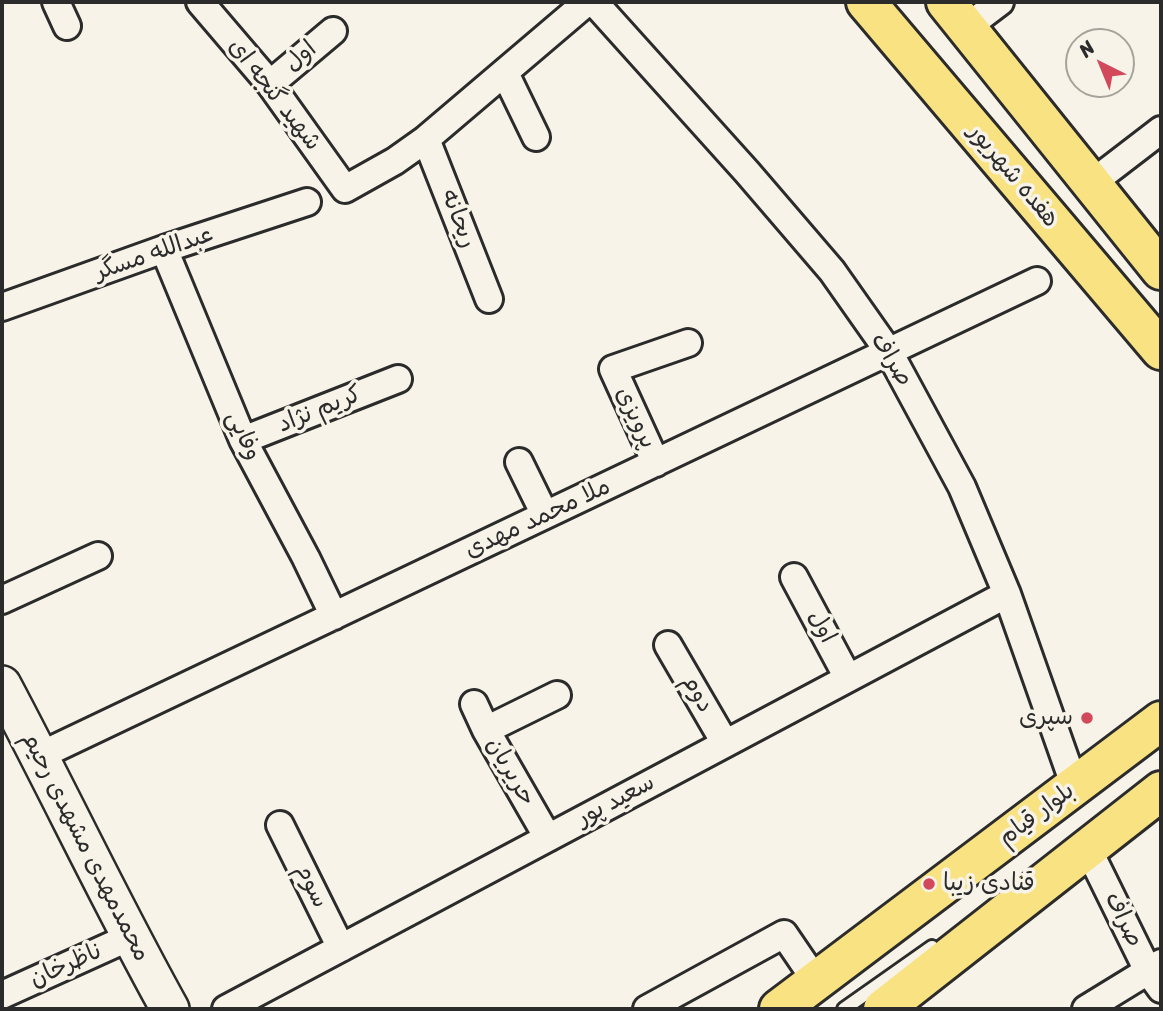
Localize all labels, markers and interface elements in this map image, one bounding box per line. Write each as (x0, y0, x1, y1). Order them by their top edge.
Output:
north arrow (1065, 28, 1135, 98)
text: N (1071, 32, 1103, 65)
street label: شهید گنجه ای (221, 33, 327, 157)
street label: اول (279, 35, 323, 79)
street label: هفده شهریور (961, 118, 1065, 234)
street label: ریحانه (434, 186, 482, 252)
street label: عبدالله مسگر (91, 220, 217, 288)
street label: صراف (864, 328, 918, 392)
street label: کریم نژاد (274, 380, 366, 440)
street label: پرویزی (608, 383, 662, 453)
street label: وفایی (219, 407, 267, 465)
street label: ملا محمد مهدی (461, 473, 615, 565)
street label: اول (801, 606, 841, 648)
street label: دوم (675, 670, 719, 718)
place label: سپری (1019, 704, 1073, 732)
marker: سپری (1079, 710, 1095, 726)
street label: محمدمهدی مشهدی رحیم (15, 727, 155, 967)
street label: حریریان (479, 733, 541, 811)
street label: سعید پور (572, 769, 660, 833)
street label: بلوار قیام (993, 777, 1081, 853)
street label: سوم (288, 859, 334, 913)
place label: قنادی زیبا (943, 870, 1035, 898)
marker: قنادی زیبا (921, 876, 937, 892)
street label: صراف (1097, 888, 1149, 952)
street label: ناظرخان (26, 937, 106, 995)

